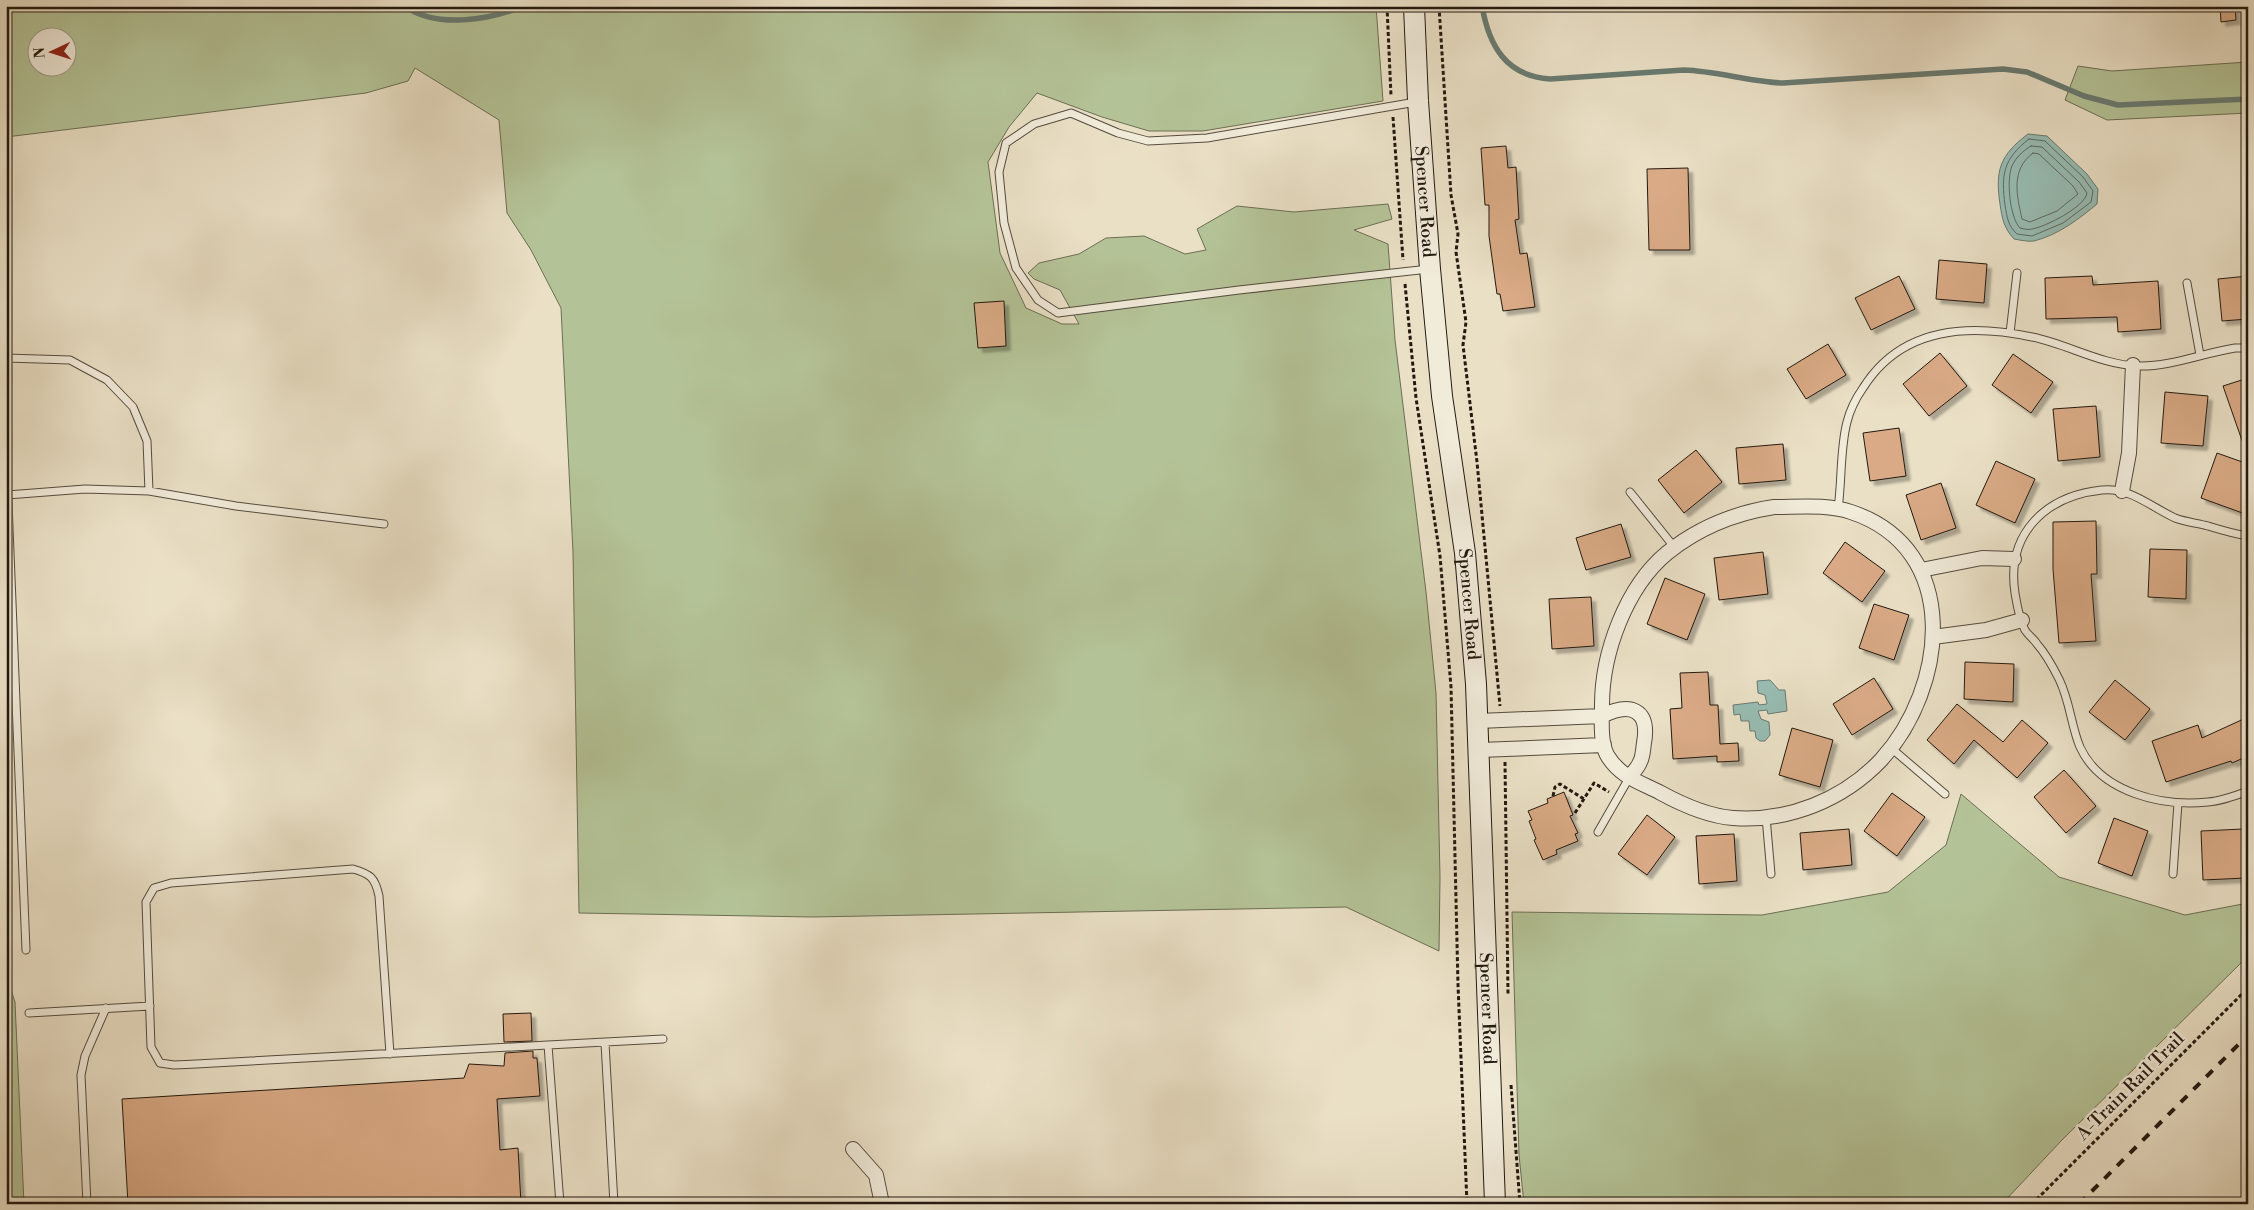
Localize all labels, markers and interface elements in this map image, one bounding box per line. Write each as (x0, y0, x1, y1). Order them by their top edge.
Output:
north arrow (28, 28, 78, 78)
text: N (31, 47, 49, 59)
street label: Spencer Road (1409, 145, 1440, 259)
street label: Spencer Road (1453, 547, 1485, 662)
street label: Spencer Road (1474, 952, 1501, 1066)
street label: A-Train Rail Trail (2071, 1027, 2190, 1146)

